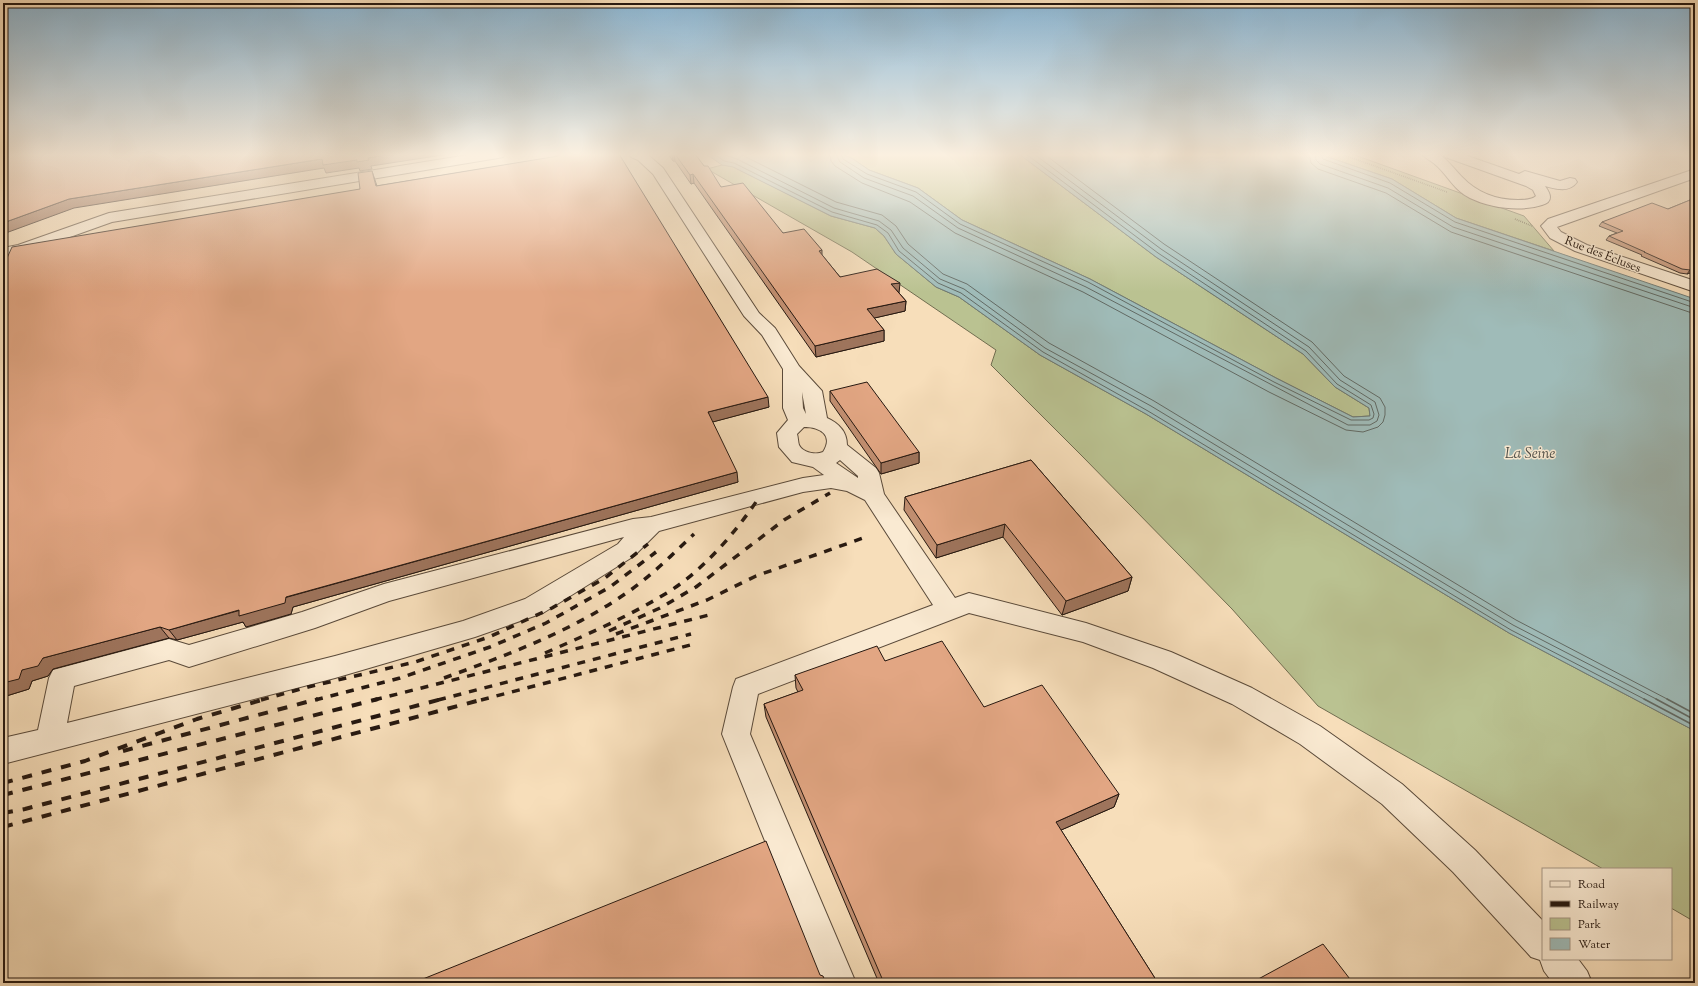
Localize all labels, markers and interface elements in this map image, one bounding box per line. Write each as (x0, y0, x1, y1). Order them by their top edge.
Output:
street label: Rue des Écluses (1562, 232, 1644, 278)
water label: La Seine (1505, 444, 1555, 465)
legend (1542, 868, 1672, 960)
text: Road (1578, 876, 1605, 894)
text: Railway (1578, 896, 1619, 914)
text: Park (1578, 916, 1601, 934)
text: Water (1578, 936, 1611, 954)

